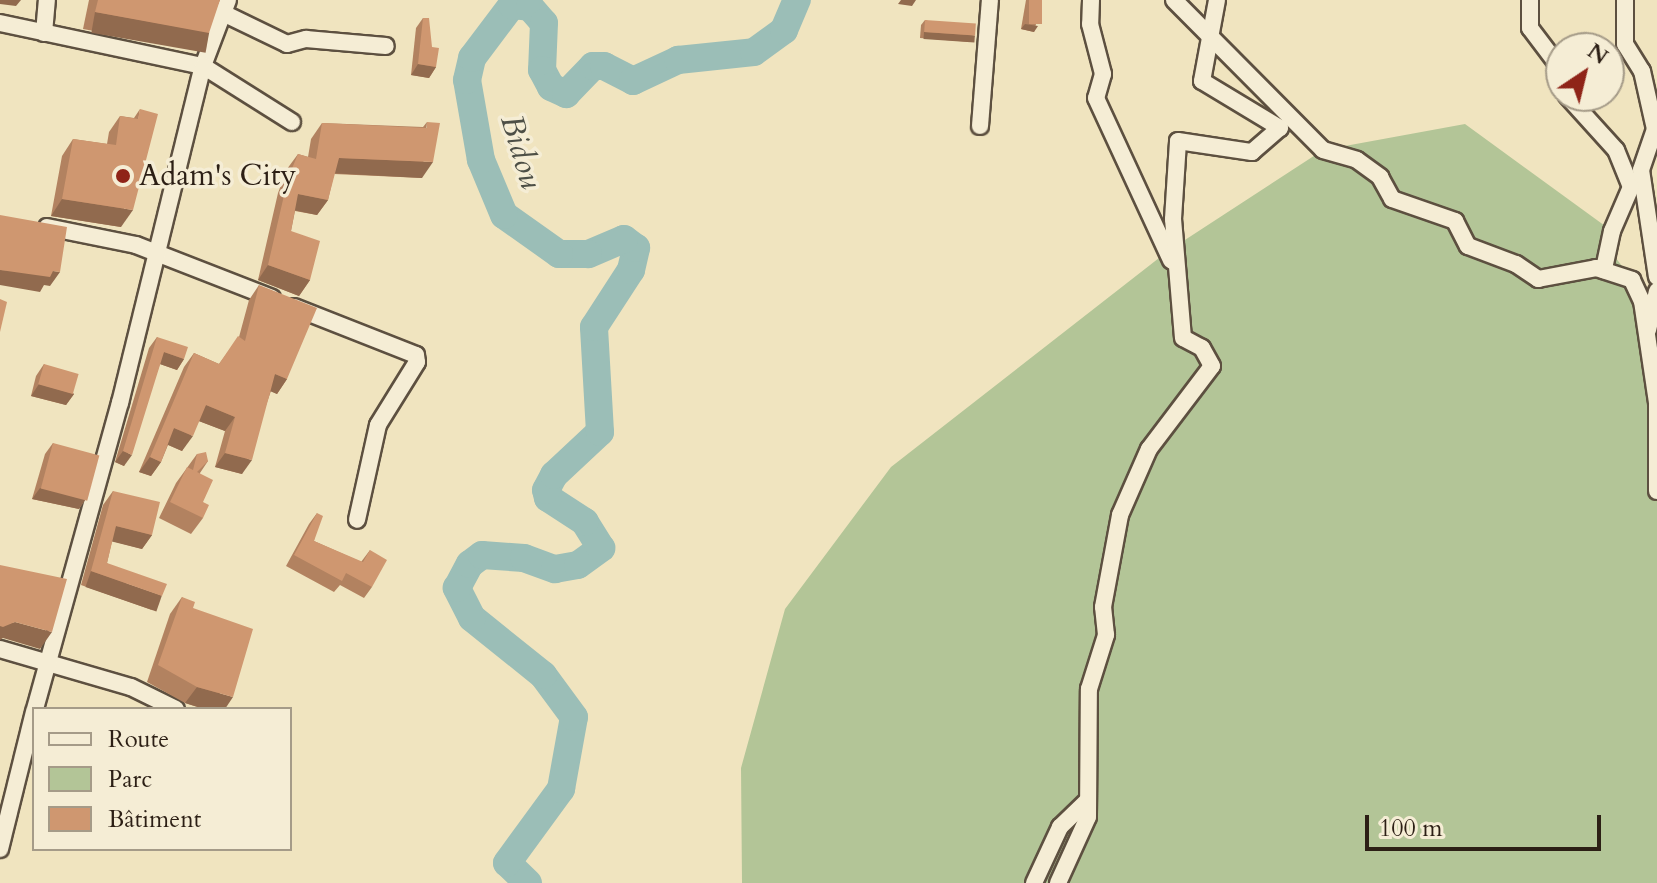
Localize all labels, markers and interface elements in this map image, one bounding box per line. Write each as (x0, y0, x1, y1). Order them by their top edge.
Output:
north arrow (1545, 32, 1625, 112)
text: N (1581, 36, 1614, 72)
water label: Bidou (492, 110, 550, 194)
place label: Adam's City (139, 158, 296, 194)
marker: Adam's City (114, 167, 132, 185)
legend (32, 707, 292, 851)
text: Route (108, 723, 169, 756)
text: Parc (108, 763, 152, 796)
scale bar (1369, 799, 1605, 849)
text: Bâtiment (108, 803, 201, 836)
text: 100 m (1379, 812, 1443, 845)

